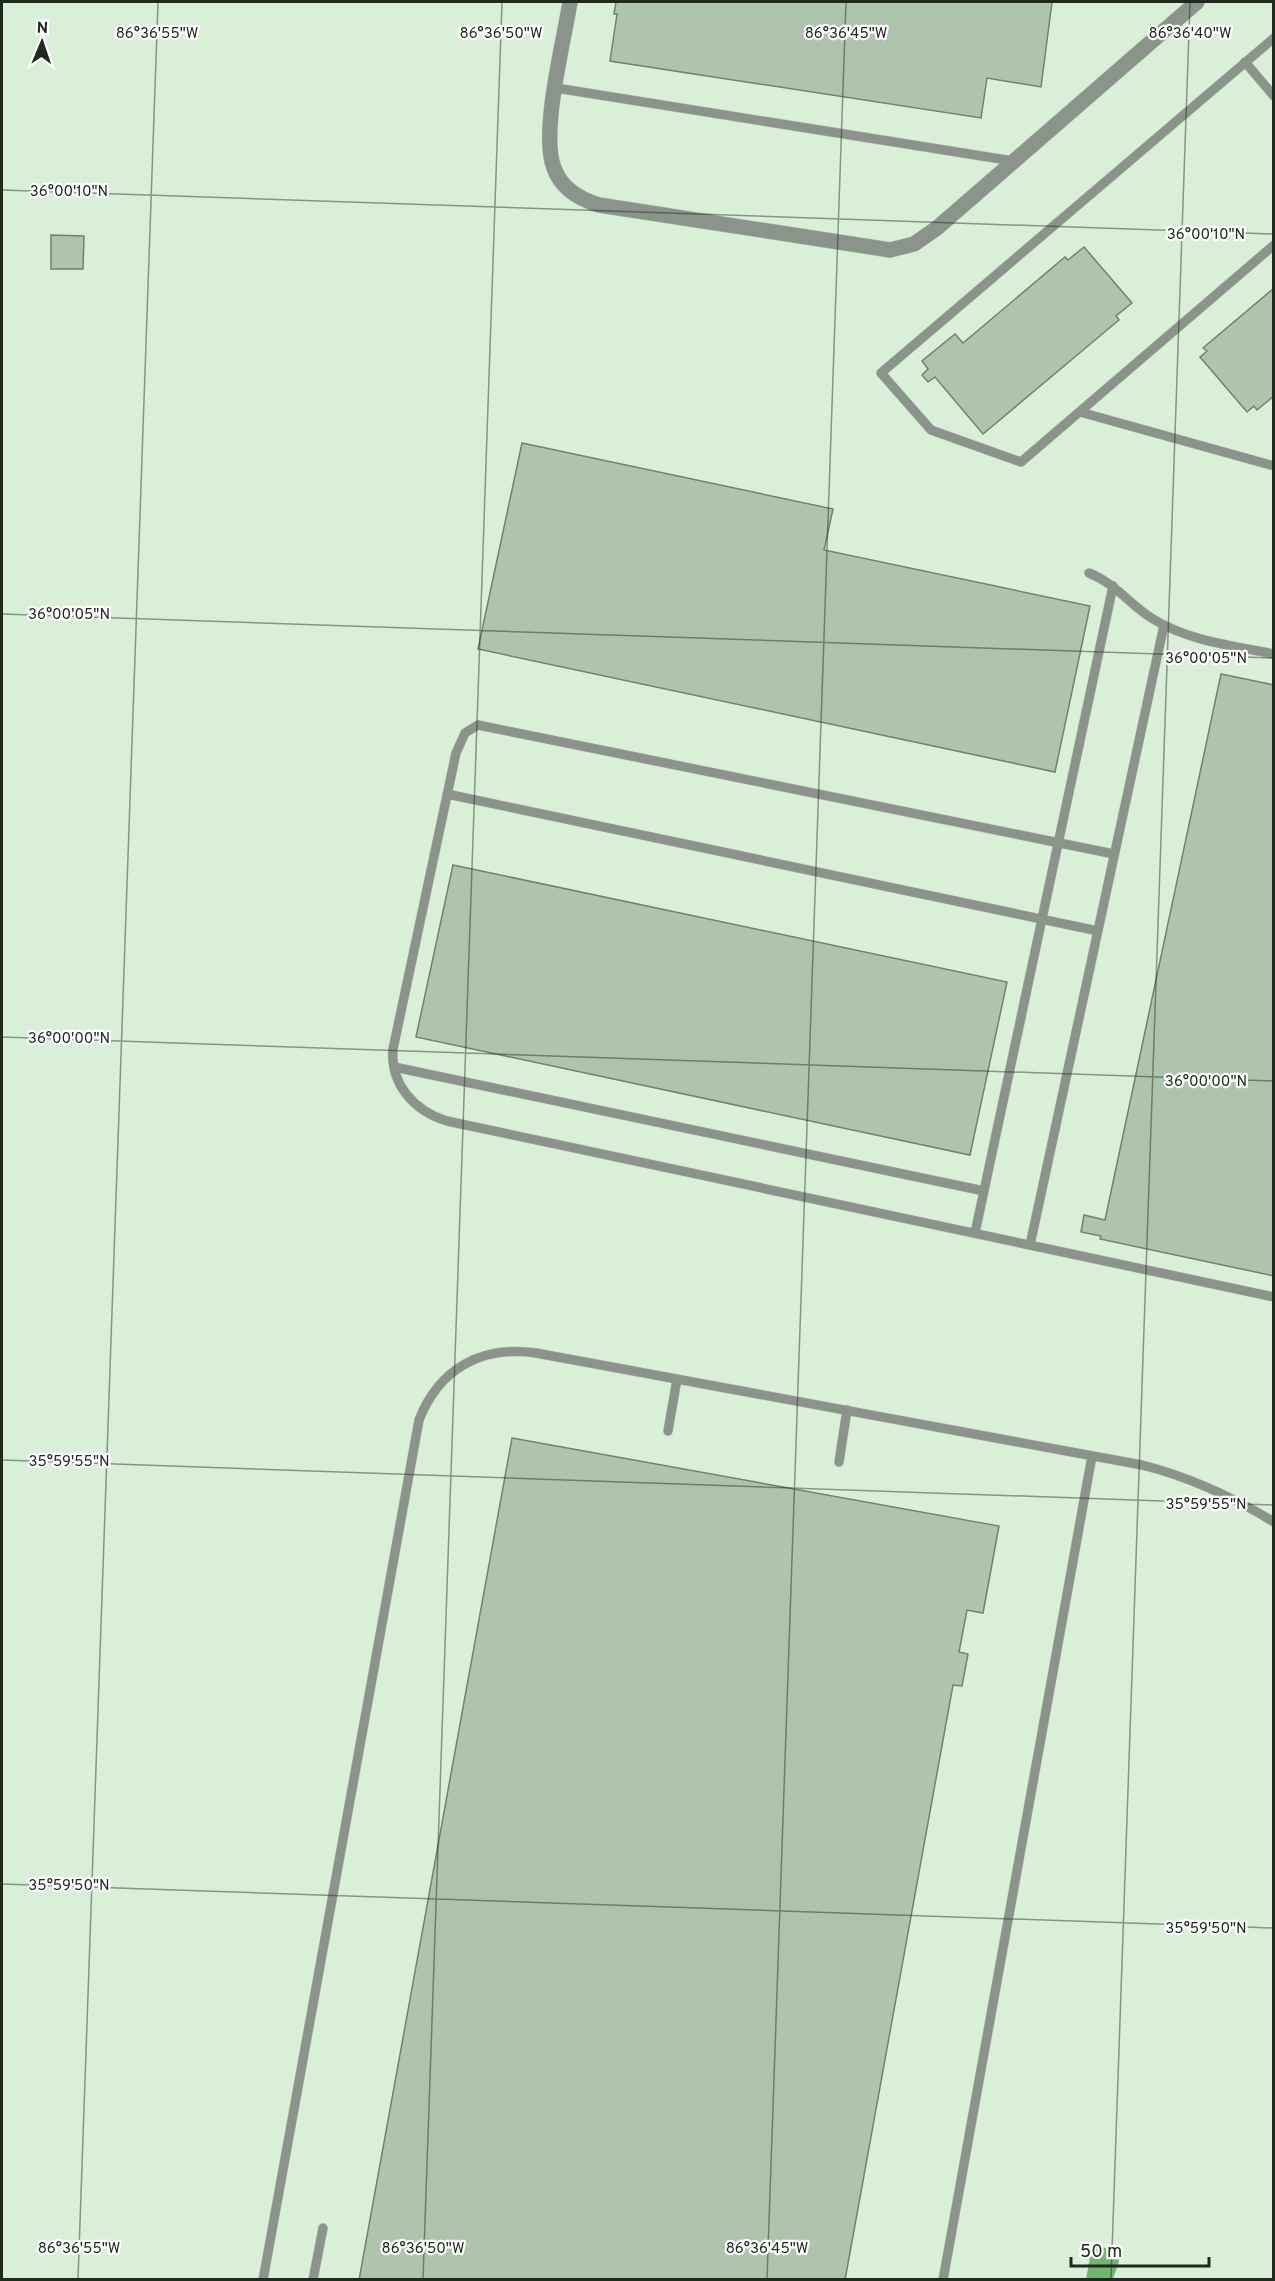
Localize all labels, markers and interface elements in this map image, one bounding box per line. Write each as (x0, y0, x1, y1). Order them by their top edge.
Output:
north arrow (12, 12, 72, 72)
text: N (36, 19, 49, 39)
text: 86°36'55"W (116, 25, 198, 44)
text: 86°36'50"W (459, 25, 543, 44)
text: 86°36'45"W (805, 25, 887, 44)
text: 86°36'40"W (1148, 25, 1232, 44)
text: 36°00'10"N (30, 183, 108, 202)
text: 36°00'10"N (1167, 226, 1245, 245)
text: 36°00'05"N (28, 606, 110, 625)
text: 36°00'05"N (1165, 650, 1247, 669)
text: 36°00'00"N (28, 1030, 110, 1049)
text: 36°00'00"N (1165, 1073, 1247, 1092)
text: 35°59'55"N (28, 1453, 110, 1472)
text: 35°59'55"N (1165, 1496, 1247, 1515)
text: 35°59'50"N (28, 1877, 110, 1896)
text: 35°59'50"N (1165, 1920, 1247, 1939)
scale bar (1071, 2230, 1209, 2268)
text: 86°36'55"W (38, 2240, 120, 2259)
text: 86°36'50"W (381, 2240, 465, 2259)
text: 86°36'45"W (726, 2240, 808, 2259)
text: 50 m (1080, 2241, 1122, 2264)

